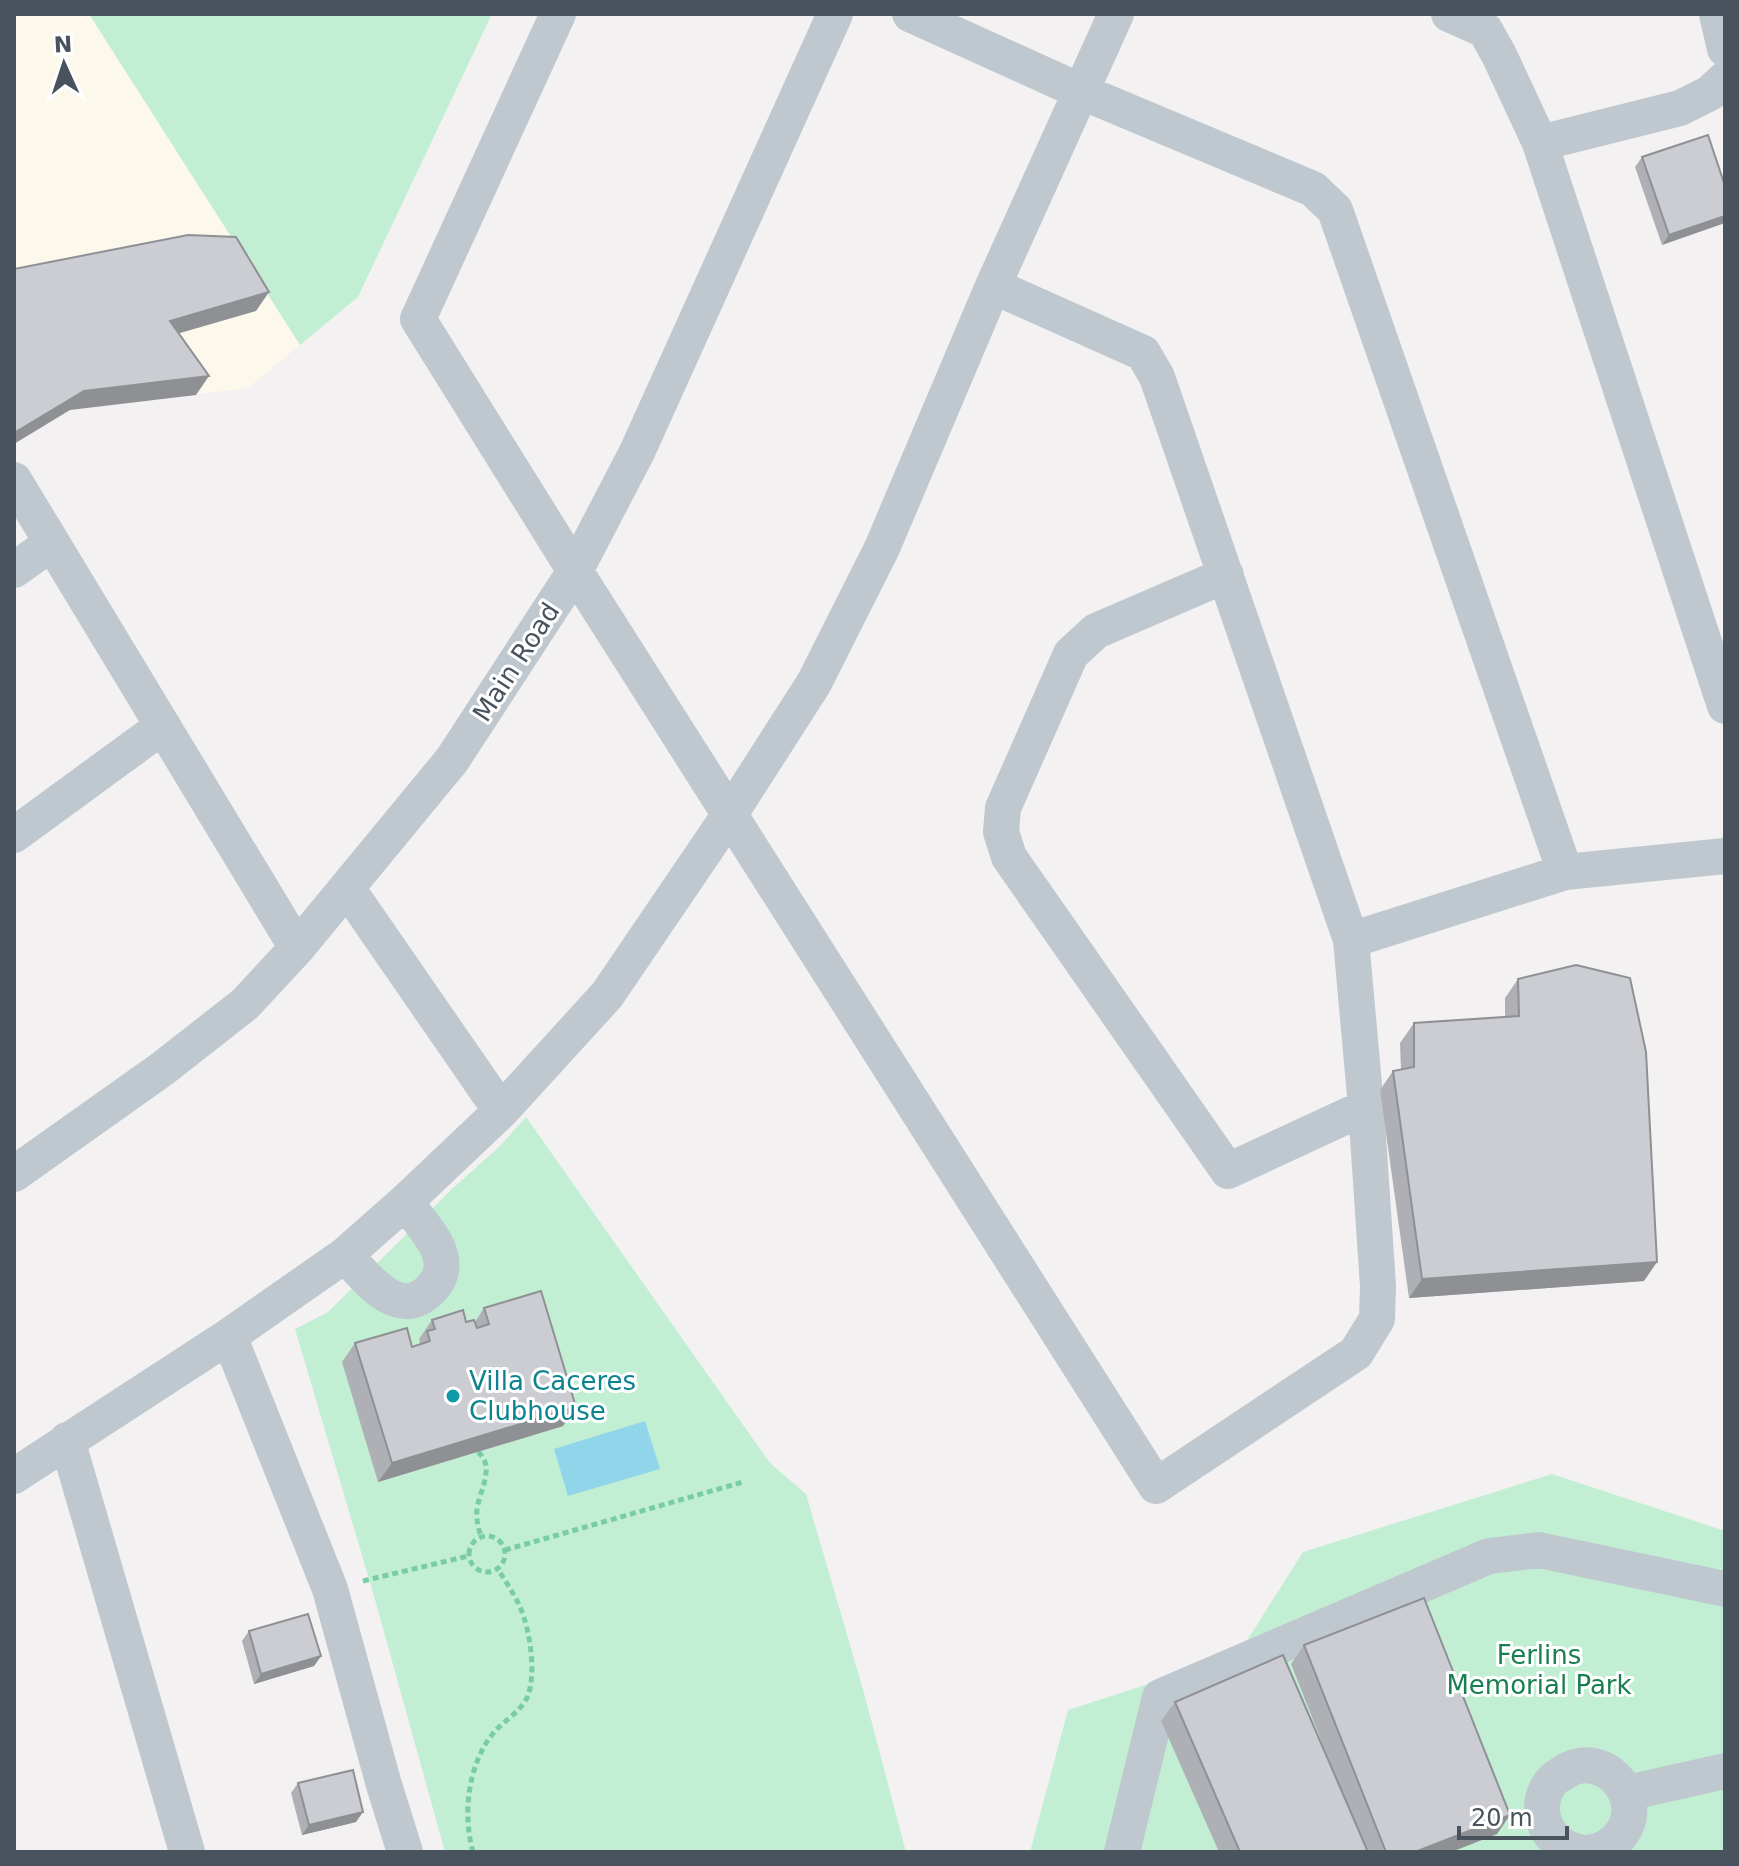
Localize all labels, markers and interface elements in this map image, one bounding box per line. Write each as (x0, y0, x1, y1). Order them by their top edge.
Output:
north arrow (24, 24, 104, 104)
text: N (53, 32, 73, 57)
street label: Main Road (466, 597, 566, 727)
place label: Villa Caceres Clubhouse (469, 1366, 636, 1426)
marker: Villa Caceres Clubhouse (444, 1387, 462, 1405)
park label: Ferlins Memorial Park (1446, 1640, 1632, 1700)
scale bar (1459, 1790, 1567, 1840)
text: 20 m (1471, 1804, 1533, 1832)

